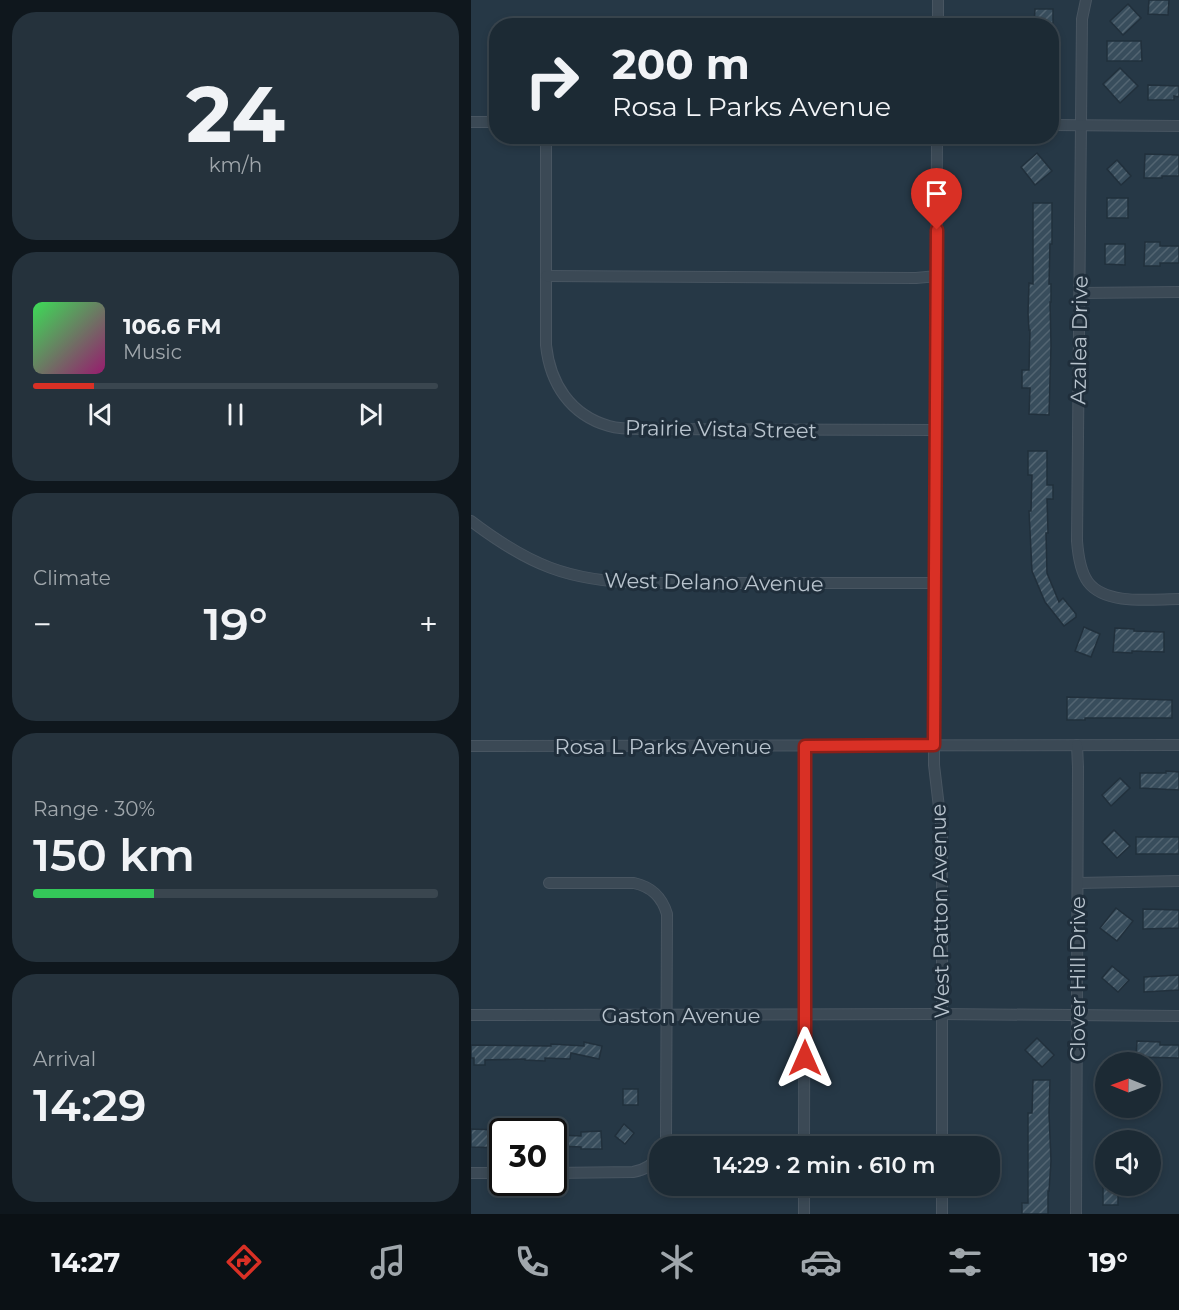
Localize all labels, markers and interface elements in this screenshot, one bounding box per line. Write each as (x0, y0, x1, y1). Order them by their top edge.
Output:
text: 200 m (612, 38, 750, 90)
icon: right (513, 42, 591, 120)
text: 24 (186, 66, 285, 162)
text: Rosa L Parks Avenue (612, 90, 891, 123)
text: km/h (209, 153, 262, 177)
pin (911, 168, 962, 230)
icon: arrive (920, 177, 953, 210)
street label: Azalea Drive (1065, 275, 1093, 405)
text: 106.6 FM (123, 313, 222, 340)
text: Music (123, 340, 182, 364)
icon: previous (84, 398, 117, 431)
icon: pause (219, 398, 252, 431)
icon: next (354, 398, 387, 431)
street label: Prairie Vista Street (625, 415, 817, 443)
text: Climate (33, 566, 111, 590)
street label: West Delano Avenue (604, 568, 824, 596)
text: 19° (203, 596, 268, 651)
text: − (33, 604, 52, 644)
text: + (419, 604, 438, 644)
street label: Rosa L Parks Avenue (555, 734, 772, 759)
text: Range · 30% (33, 797, 155, 821)
street label: West Patton Avenue (926, 803, 954, 1019)
text: 150 km (33, 827, 195, 882)
street label: Clover Hill Drive (1065, 896, 1090, 1062)
street label: Gaston Avenue (601, 1003, 761, 1028)
position arrow (773, 1026, 837, 1090)
text: Arrival (33, 1047, 96, 1071)
north arrow (1095, 1052, 1161, 1118)
map controls (1095, 1052, 1161, 1196)
text: 14:29 (33, 1077, 146, 1132)
speed limit sign: 30 (489, 1118, 567, 1196)
button: sound (1095, 1130, 1161, 1196)
text: 14:29 · 2 min · 610 m (714, 1152, 935, 1179)
icon: directions (223, 1241, 265, 1283)
icon: music (367, 1241, 409, 1283)
icon: phone (511, 1241, 553, 1283)
icon: climate (656, 1241, 698, 1283)
icon: car (800, 1241, 842, 1283)
icon: filters (944, 1241, 986, 1283)
text: 14:27 (51, 1246, 120, 1279)
text: 19° (1089, 1246, 1128, 1279)

